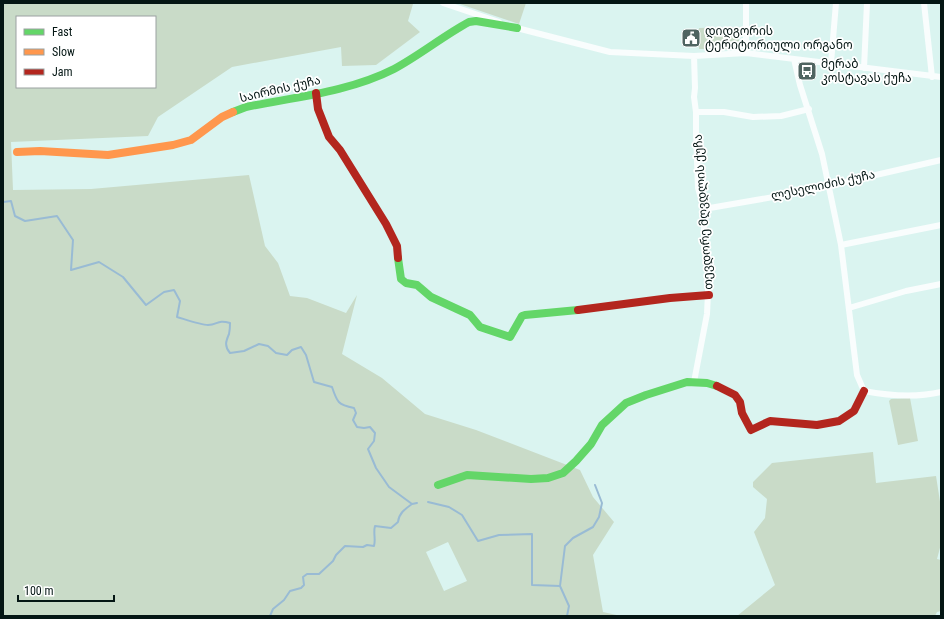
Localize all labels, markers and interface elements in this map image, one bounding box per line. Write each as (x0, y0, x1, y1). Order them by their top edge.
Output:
legend (16, 16, 156, 88)
place label: დიდგორის ტერიტორიული ორგანო (705, 24, 853, 53)
text: Fast (52, 25, 73, 39)
public building icon: დიდგორის ტერიტორიული ორგანო (680, 27, 702, 49)
text: Slow (52, 45, 75, 59)
place label: მერაბ კოსტავას ქუჩა (821, 57, 912, 85)
bus stop icon: მერაბ კოსტავას ქუჩა (796, 60, 818, 82)
text: Jam (52, 65, 73, 79)
street label: საირმის ქუჩა (238, 73, 322, 105)
street label: თევდორე მღვდლის ქუჩა (691, 134, 716, 290)
street label: ლესელიძის ქუჩა (770, 167, 877, 204)
scale bar (18, 577, 114, 603)
text: 100 m (24, 584, 54, 598)

